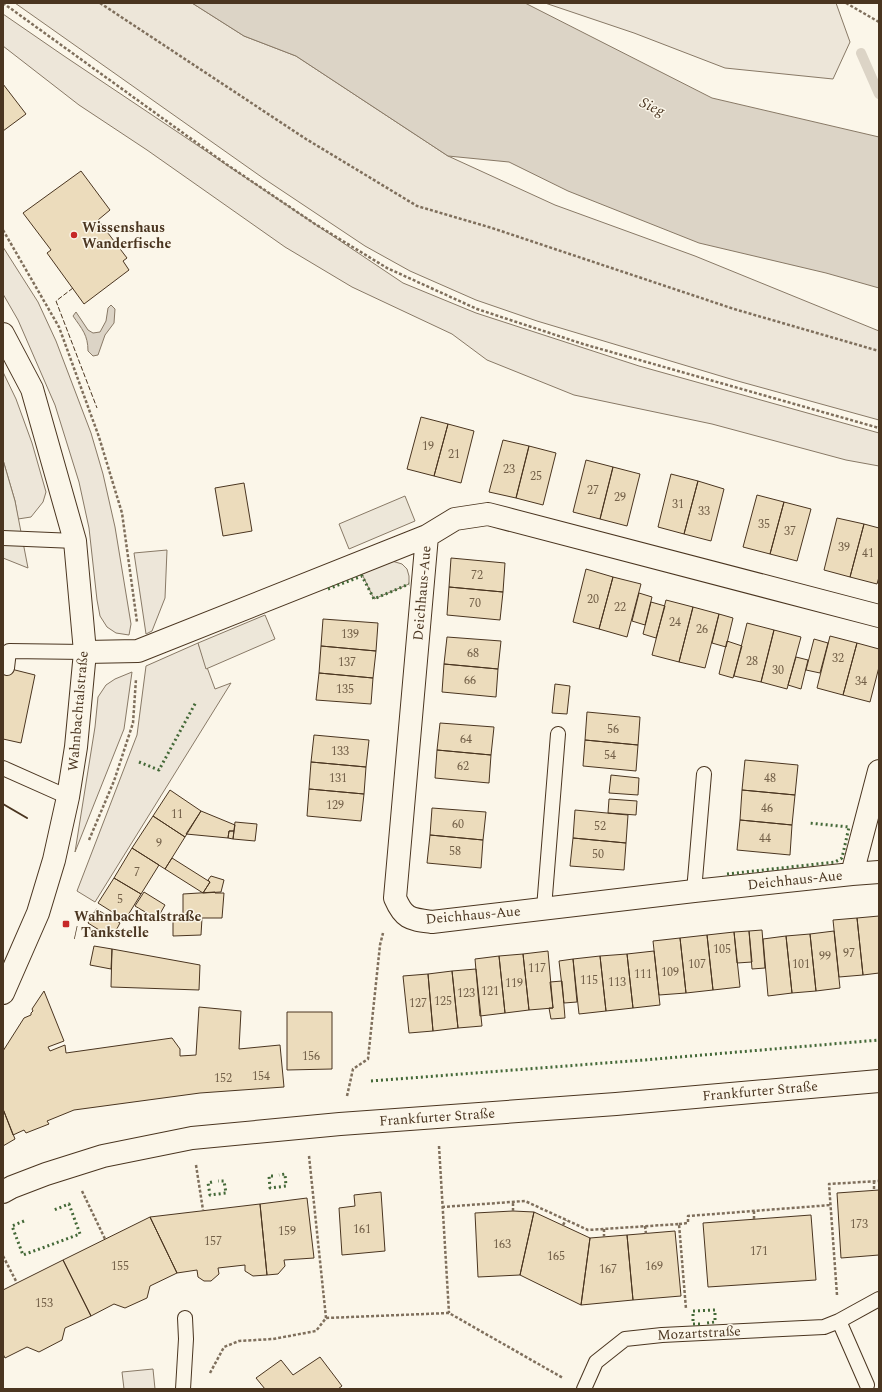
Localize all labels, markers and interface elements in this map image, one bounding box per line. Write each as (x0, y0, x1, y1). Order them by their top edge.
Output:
water label: Sieg (636, 91, 669, 123)
place label: Wissenshaus Wanderfische (82, 217, 171, 254)
marker: Wissenshaus Wanderfische (69, 230, 79, 240)
house number: 19 (422, 437, 434, 456)
house number: 21 (448, 445, 460, 464)
house number: 23 (503, 460, 515, 479)
house number: 25 (530, 467, 542, 486)
house number: 27 (587, 481, 599, 500)
house number: 29 (614, 488, 626, 507)
house number: 31 (672, 495, 684, 514)
house number: 33 (698, 502, 710, 521)
house number: 35 (758, 515, 770, 534)
house number: 37 (784, 522, 796, 541)
house number: 39 (838, 538, 850, 557)
street label: Deichhaus-Aue (407, 544, 437, 641)
house number: 41 (862, 544, 874, 563)
house number: 72 (471, 566, 483, 585)
house number: 20 (587, 590, 599, 609)
house number: 70 (469, 594, 481, 613)
house number: 22 (614, 598, 626, 617)
house number: 24 (669, 613, 681, 632)
house number: 26 (696, 620, 708, 639)
house number: 139 (341, 625, 359, 644)
house number: 68 (467, 644, 479, 663)
house number: 32 (832, 649, 844, 668)
street label: Wahnbachtalstraße (62, 650, 94, 772)
house number: 28 (746, 652, 758, 671)
house number: 137 (338, 653, 356, 672)
house number: 30 (772, 661, 784, 680)
house number: 66 (464, 671, 476, 690)
house number: 34 (855, 672, 867, 691)
house number: 135 (336, 680, 354, 699)
house number: 56 (607, 720, 619, 739)
house number: 64 (460, 730, 472, 749)
house number: 133 (331, 742, 349, 761)
house number: 54 (604, 746, 616, 765)
house number: 62 (457, 757, 469, 776)
house number: 131 (329, 769, 347, 788)
house number: 48 (764, 769, 776, 788)
house number: 129 (326, 796, 344, 815)
house number: 46 (761, 799, 773, 818)
house number: 11 (171, 805, 183, 824)
house number: 60 (452, 815, 464, 834)
house number: 52 (594, 817, 606, 836)
house number: 44 (759, 829, 771, 848)
house number: 9 (156, 834, 162, 853)
house number: 58 (449, 842, 461, 861)
house number: 50 (592, 845, 604, 864)
house number: 7 (134, 863, 140, 882)
street label: Deichhaus-Aue (746, 865, 844, 895)
house number: 5 (117, 890, 123, 909)
street label: Deichhaus-Aue (425, 900, 522, 930)
place label: Wahnbachtalstraße / Tankstelle (74, 906, 201, 943)
marker: Wahnbachtalstraße / Tankstelle (61, 919, 71, 929)
house number: 105 (713, 940, 731, 959)
house number: 97 (843, 944, 855, 963)
house number: 99 (819, 947, 831, 966)
house number: 107 (688, 955, 706, 974)
house number: 101 (792, 955, 810, 974)
house number: 117 (528, 959, 546, 978)
house number: 109 (661, 963, 679, 982)
house number: 111 (634, 965, 652, 984)
house number: 115 (580, 971, 598, 990)
house number: 113 (608, 973, 626, 992)
house number: 119 (505, 974, 523, 993)
house number: 121 (481, 982, 499, 1001)
house number: 123 (457, 984, 475, 1003)
house number: 125 (434, 992, 452, 1011)
house number: 127 (409, 994, 427, 1013)
house number: 156 (302, 1047, 320, 1066)
house number: 154 (252, 1067, 270, 1086)
house number: 152 (214, 1069, 232, 1088)
street label: Frankfurter Straße (701, 1075, 819, 1107)
street label: Frankfurter Straße (378, 1102, 496, 1132)
house number: 173 (850, 1215, 868, 1234)
house number: 161 (353, 1220, 371, 1239)
house number: 159 (278, 1222, 296, 1241)
house number: 157 (204, 1232, 222, 1251)
house number: 163 (493, 1235, 511, 1254)
house number: 171 (750, 1242, 768, 1261)
house number: 165 (547, 1247, 565, 1266)
house number: 155 (111, 1257, 129, 1276)
house number: 169 (645, 1257, 663, 1276)
house number: 167 (599, 1260, 617, 1279)
house number: 153 (35, 1294, 53, 1313)
street label: Mozartstraße (657, 1320, 742, 1346)

